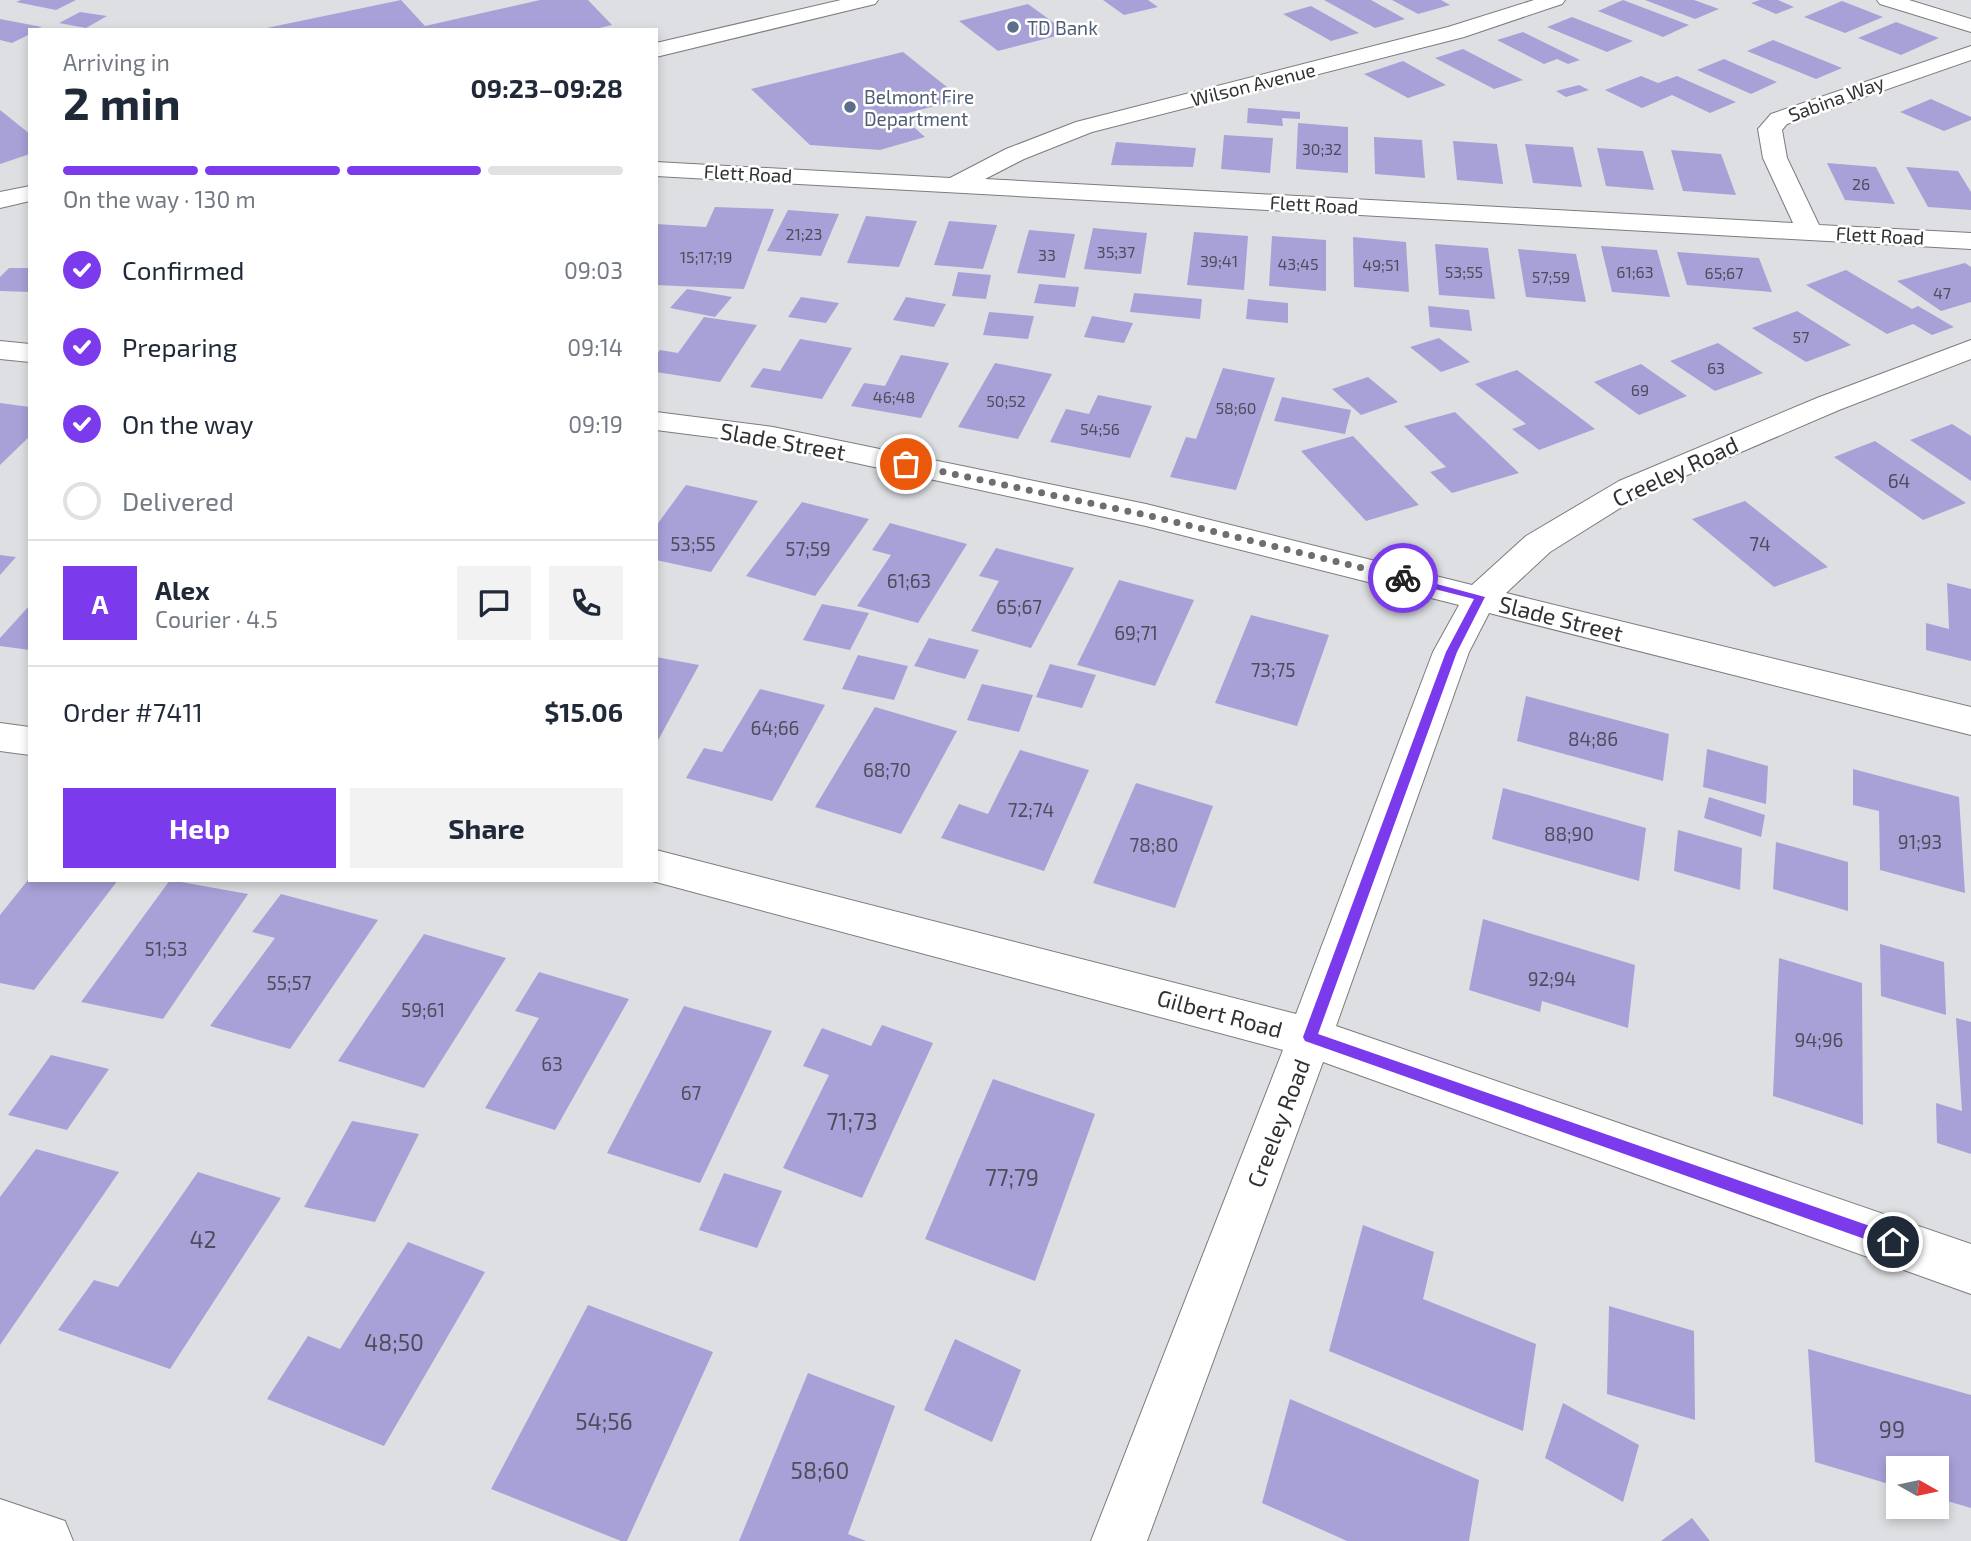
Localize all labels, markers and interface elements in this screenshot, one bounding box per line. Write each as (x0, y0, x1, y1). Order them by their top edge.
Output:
place label: TD Bank (1027, 16, 1098, 39)
marker: TD Bank (1005, 19, 1021, 35)
text: Arriving in (63, 48, 170, 76)
street label: Wilson Avenue (1188, 57, 1318, 111)
street label: Sabina Way (1785, 70, 1887, 126)
text: 09:23–09:28 (470, 72, 623, 103)
text: 2 min (63, 74, 181, 129)
place label: Belmont Fire Department (864, 85, 974, 130)
marker: Belmont Fire Department (842, 99, 858, 115)
house number: 30;32 (1302, 139, 1342, 158)
street label: Flett Road (703, 159, 793, 187)
house number: 26 (1852, 174, 1870, 193)
text: On the way · 130 m (63, 185, 256, 213)
street label: Flett Road (1269, 190, 1359, 218)
street label: Flett Road (1835, 221, 1925, 249)
house number: 21;23 (785, 224, 823, 243)
house number: 35;37 (1097, 242, 1135, 261)
house number: 33 (1038, 245, 1056, 264)
house number: 15;17;19 (680, 247, 732, 266)
icon: check (63, 251, 101, 289)
house number: 39;41 (1200, 251, 1238, 270)
text: Confirmed (122, 254, 245, 285)
house number: 43;45 (1278, 254, 1318, 273)
house number: 49;51 (1362, 255, 1400, 274)
text: 09:03 (564, 256, 623, 284)
house number: 53;55 (1445, 262, 1483, 281)
house number: 61;63 (1616, 262, 1654, 281)
house number: 65;67 (1705, 263, 1743, 282)
house number: 57;59 (1532, 267, 1570, 286)
house number: 47 (1933, 283, 1951, 302)
house number: 57 (1793, 327, 1809, 346)
icon: check (63, 328, 101, 366)
text: Preparing (122, 331, 237, 362)
text: 09:14 (567, 333, 623, 361)
house number: 63 (1707, 358, 1725, 377)
house number: 69 (1631, 380, 1649, 399)
house number: 46;48 (873, 387, 915, 406)
house number: 50;52 (986, 391, 1026, 410)
house number: 58;60 (1216, 398, 1256, 417)
icon: check (63, 405, 101, 443)
text: On the way (122, 408, 253, 439)
text: 09:19 (568, 410, 623, 438)
street label: Slade Street (718, 416, 848, 466)
house number: 54;56 (1080, 419, 1120, 438)
street label: Creeley Road (1608, 430, 1742, 512)
pin (876, 434, 936, 494)
icon: bag (887, 445, 925, 483)
house number: 64 (1888, 469, 1910, 492)
text: Delivered (122, 485, 234, 516)
house number: 53;55 (670, 532, 716, 555)
house number: 74 (1749, 532, 1771, 555)
house number: 57;59 (785, 537, 831, 560)
courier (1368, 543, 1438, 613)
icon: bike (1384, 559, 1422, 597)
button: chat (457, 566, 531, 640)
button: phone (549, 566, 623, 640)
house number: 61;63 (887, 569, 931, 592)
text: Alex (155, 574, 210, 605)
text: A (92, 588, 108, 619)
street label: Slade Street (1496, 589, 1626, 647)
house number: 65;67 (996, 595, 1042, 618)
text: Courier · 4.5 (155, 605, 278, 633)
house number: 69;71 (1114, 621, 1158, 644)
house number: 73;75 (1251, 658, 1295, 681)
text: Order #7411 (63, 696, 203, 727)
text: $15.06 (544, 696, 623, 727)
house number: 64;66 (751, 716, 799, 739)
house number: 84;86 (1568, 727, 1618, 750)
house number: 68;70 (863, 758, 911, 781)
button: Help (63, 788, 336, 868)
button: Share (350, 788, 623, 868)
house number: 72;74 (1008, 798, 1054, 821)
house number: 88;90 (1544, 822, 1594, 845)
house number: 91;93 (1898, 830, 1942, 853)
house number: 78;80 (1130, 833, 1178, 856)
house number: 51;53 (145, 937, 188, 960)
house number: 92;94 (1528, 967, 1576, 990)
house number: 55;57 (267, 971, 312, 994)
street label: Gilbert Road (1154, 983, 1286, 1043)
house number: 59;61 (401, 998, 445, 1021)
house number: 94;96 (1795, 1028, 1843, 1051)
house number: 63 (541, 1052, 563, 1075)
street label: Creeley Road (1241, 1055, 1315, 1191)
house number: 67 (681, 1081, 702, 1104)
house number: 71;73 (827, 1107, 877, 1135)
house number: 77;79 (985, 1163, 1039, 1191)
pin (1863, 1212, 1923, 1272)
icon: home (1874, 1223, 1912, 1261)
house number: 42 (189, 1225, 217, 1253)
house number: 48;50 (364, 1328, 424, 1356)
house number: 54;56 (575, 1407, 633, 1435)
house number: 99 (1879, 1415, 1905, 1443)
house number: 58;60 (791, 1456, 849, 1484)
north arrow (1886, 1456, 1950, 1519)
map controls (1886, 1456, 1949, 1519)

